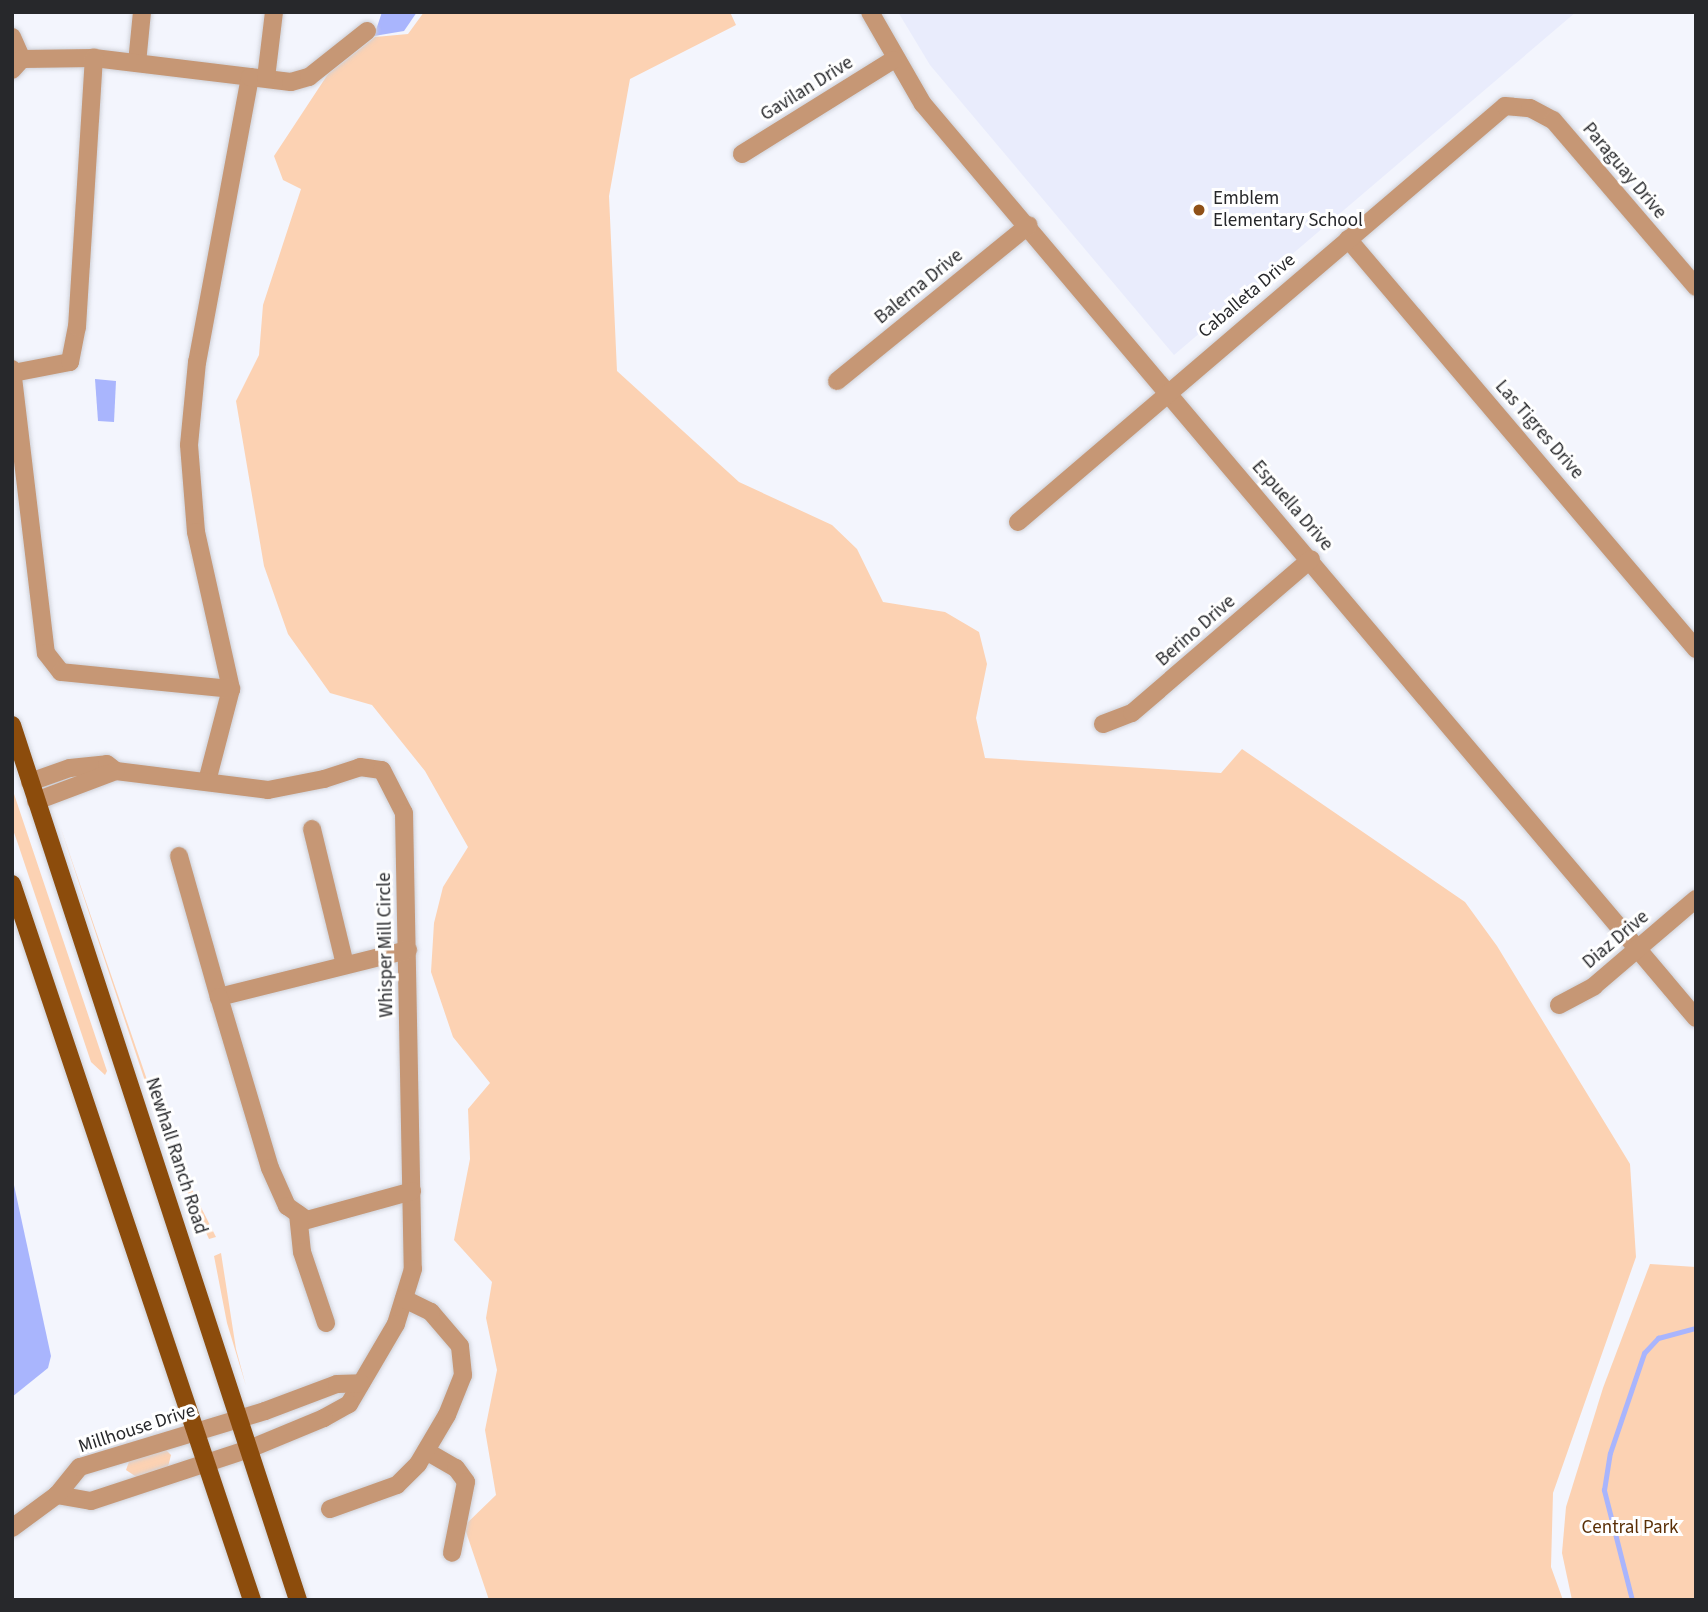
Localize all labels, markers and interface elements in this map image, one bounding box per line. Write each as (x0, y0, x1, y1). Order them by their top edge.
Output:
street label: Gavilan Drive (757, 52, 857, 126)
street label: Paraguay Drive (1577, 118, 1671, 224)
place label: Emblem Elementary School (1213, 188, 1363, 232)
marker: Emblem Elementary School (1191, 202, 1207, 218)
street label: Balerna Drive (870, 245, 968, 329)
street label: Caballeta Drive (1194, 249, 1300, 343)
street label: Las Tigres Drive (1490, 376, 1588, 484)
street label: Espuella Drive (1246, 456, 1338, 556)
street label: Berino Drive (1152, 590, 1240, 672)
street label: Whisper Mill Circle (373, 872, 399, 1018)
street label: Diaz Drive (1578, 906, 1654, 974)
street label: Newhall Ranch Road (140, 1075, 212, 1237)
street label: Millhouse Drive (76, 1399, 198, 1459)
park label: Central Park (1582, 1517, 1678, 1539)

